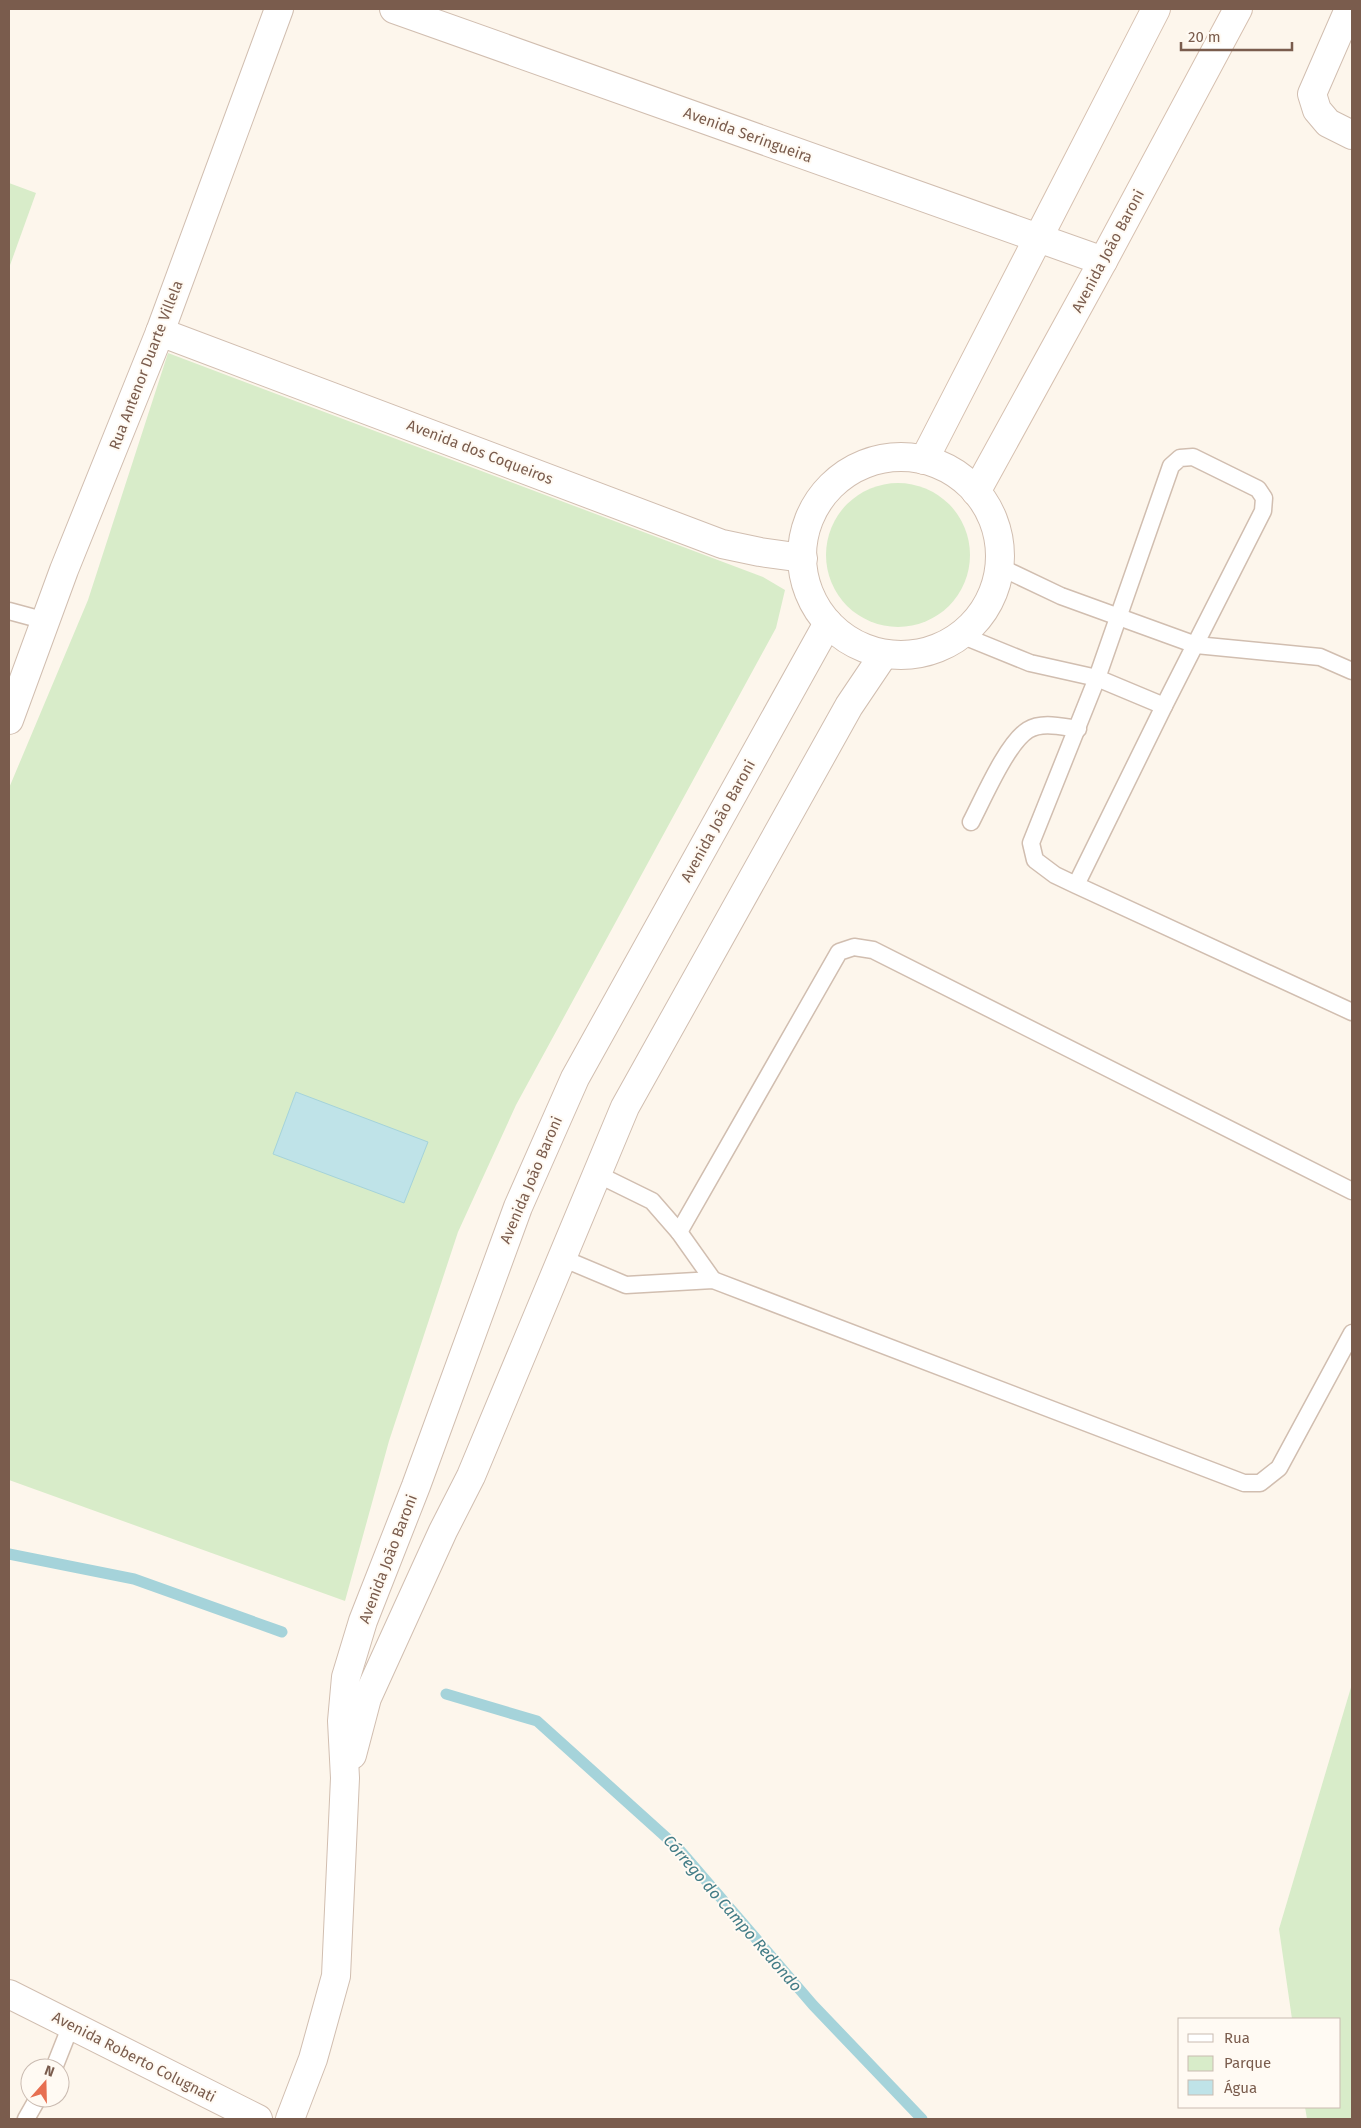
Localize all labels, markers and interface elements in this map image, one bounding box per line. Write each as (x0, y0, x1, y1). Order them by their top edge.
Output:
scale bar (1181, 20, 1292, 52)
text: 20 m (1188, 28, 1221, 46)
street label: Avenida Seringueira (681, 103, 815, 167)
street label: Avenida João Baroni (1068, 186, 1148, 316)
street label: Rua Antenor Duarte Villela (105, 278, 187, 452)
street label: Avenida dos Coqueiros (404, 416, 556, 488)
street label: Avenida João Baroni (677, 757, 759, 885)
street label: Avenida João Baroni (496, 1114, 566, 1246)
street label: Avenida João Baroni (355, 1492, 421, 1626)
water label: Córrego do Campo Redondo (659, 1831, 806, 1995)
street label: Avenida Roberto Colugnati (49, 2008, 219, 2106)
legend (1178, 2018, 1341, 2108)
text: Rua (1224, 2029, 1250, 2047)
text: Parque (1224, 2054, 1271, 2072)
north arrow (20, 2058, 70, 2108)
text: N (42, 2062, 57, 2081)
text: Água (1224, 2079, 1257, 2097)

